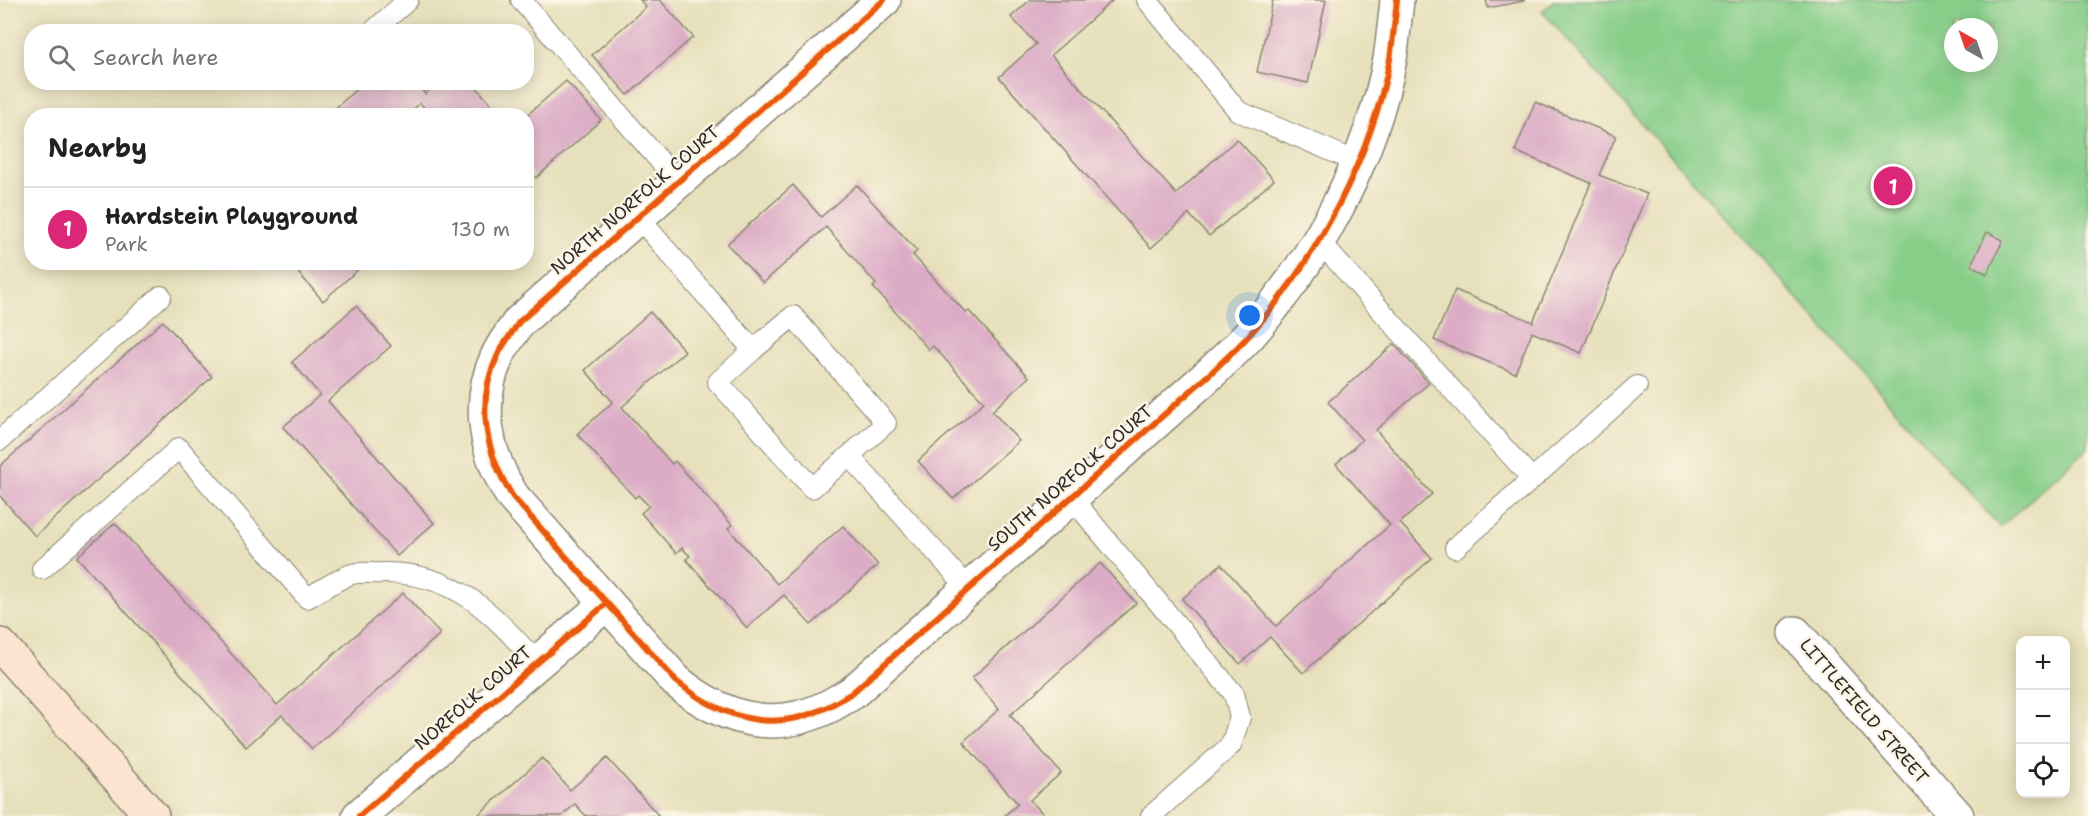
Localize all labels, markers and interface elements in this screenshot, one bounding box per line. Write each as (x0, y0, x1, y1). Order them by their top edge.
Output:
north arrow (1944, 18, 1998, 72)
search box (24, 24, 534, 90)
icon: search (45, 41, 78, 74)
text: Search here (93, 43, 219, 72)
street label: NORTH NORFOLK COURT (545, 120, 725, 280)
text: Nearby (48, 130, 147, 165)
pin: 1 (1874, 164, 1912, 208)
text: Hardstein Playground (105, 202, 358, 231)
text: 1 (63, 216, 72, 242)
text: 130 m (451, 216, 510, 242)
text: Park (105, 231, 148, 257)
your location (1235, 301, 1264, 330)
street label: SOUTH NORFOLK COURT (982, 399, 1158, 557)
street label: LITTLEFIELD STREET (1794, 633, 1934, 789)
map controls (2016, 636, 2070, 798)
button: + (2016, 636, 2070, 690)
street label: NORFOLK COURT (409, 640, 537, 756)
button: − (2016, 690, 2070, 744)
button: locate (2016, 744, 2070, 798)

